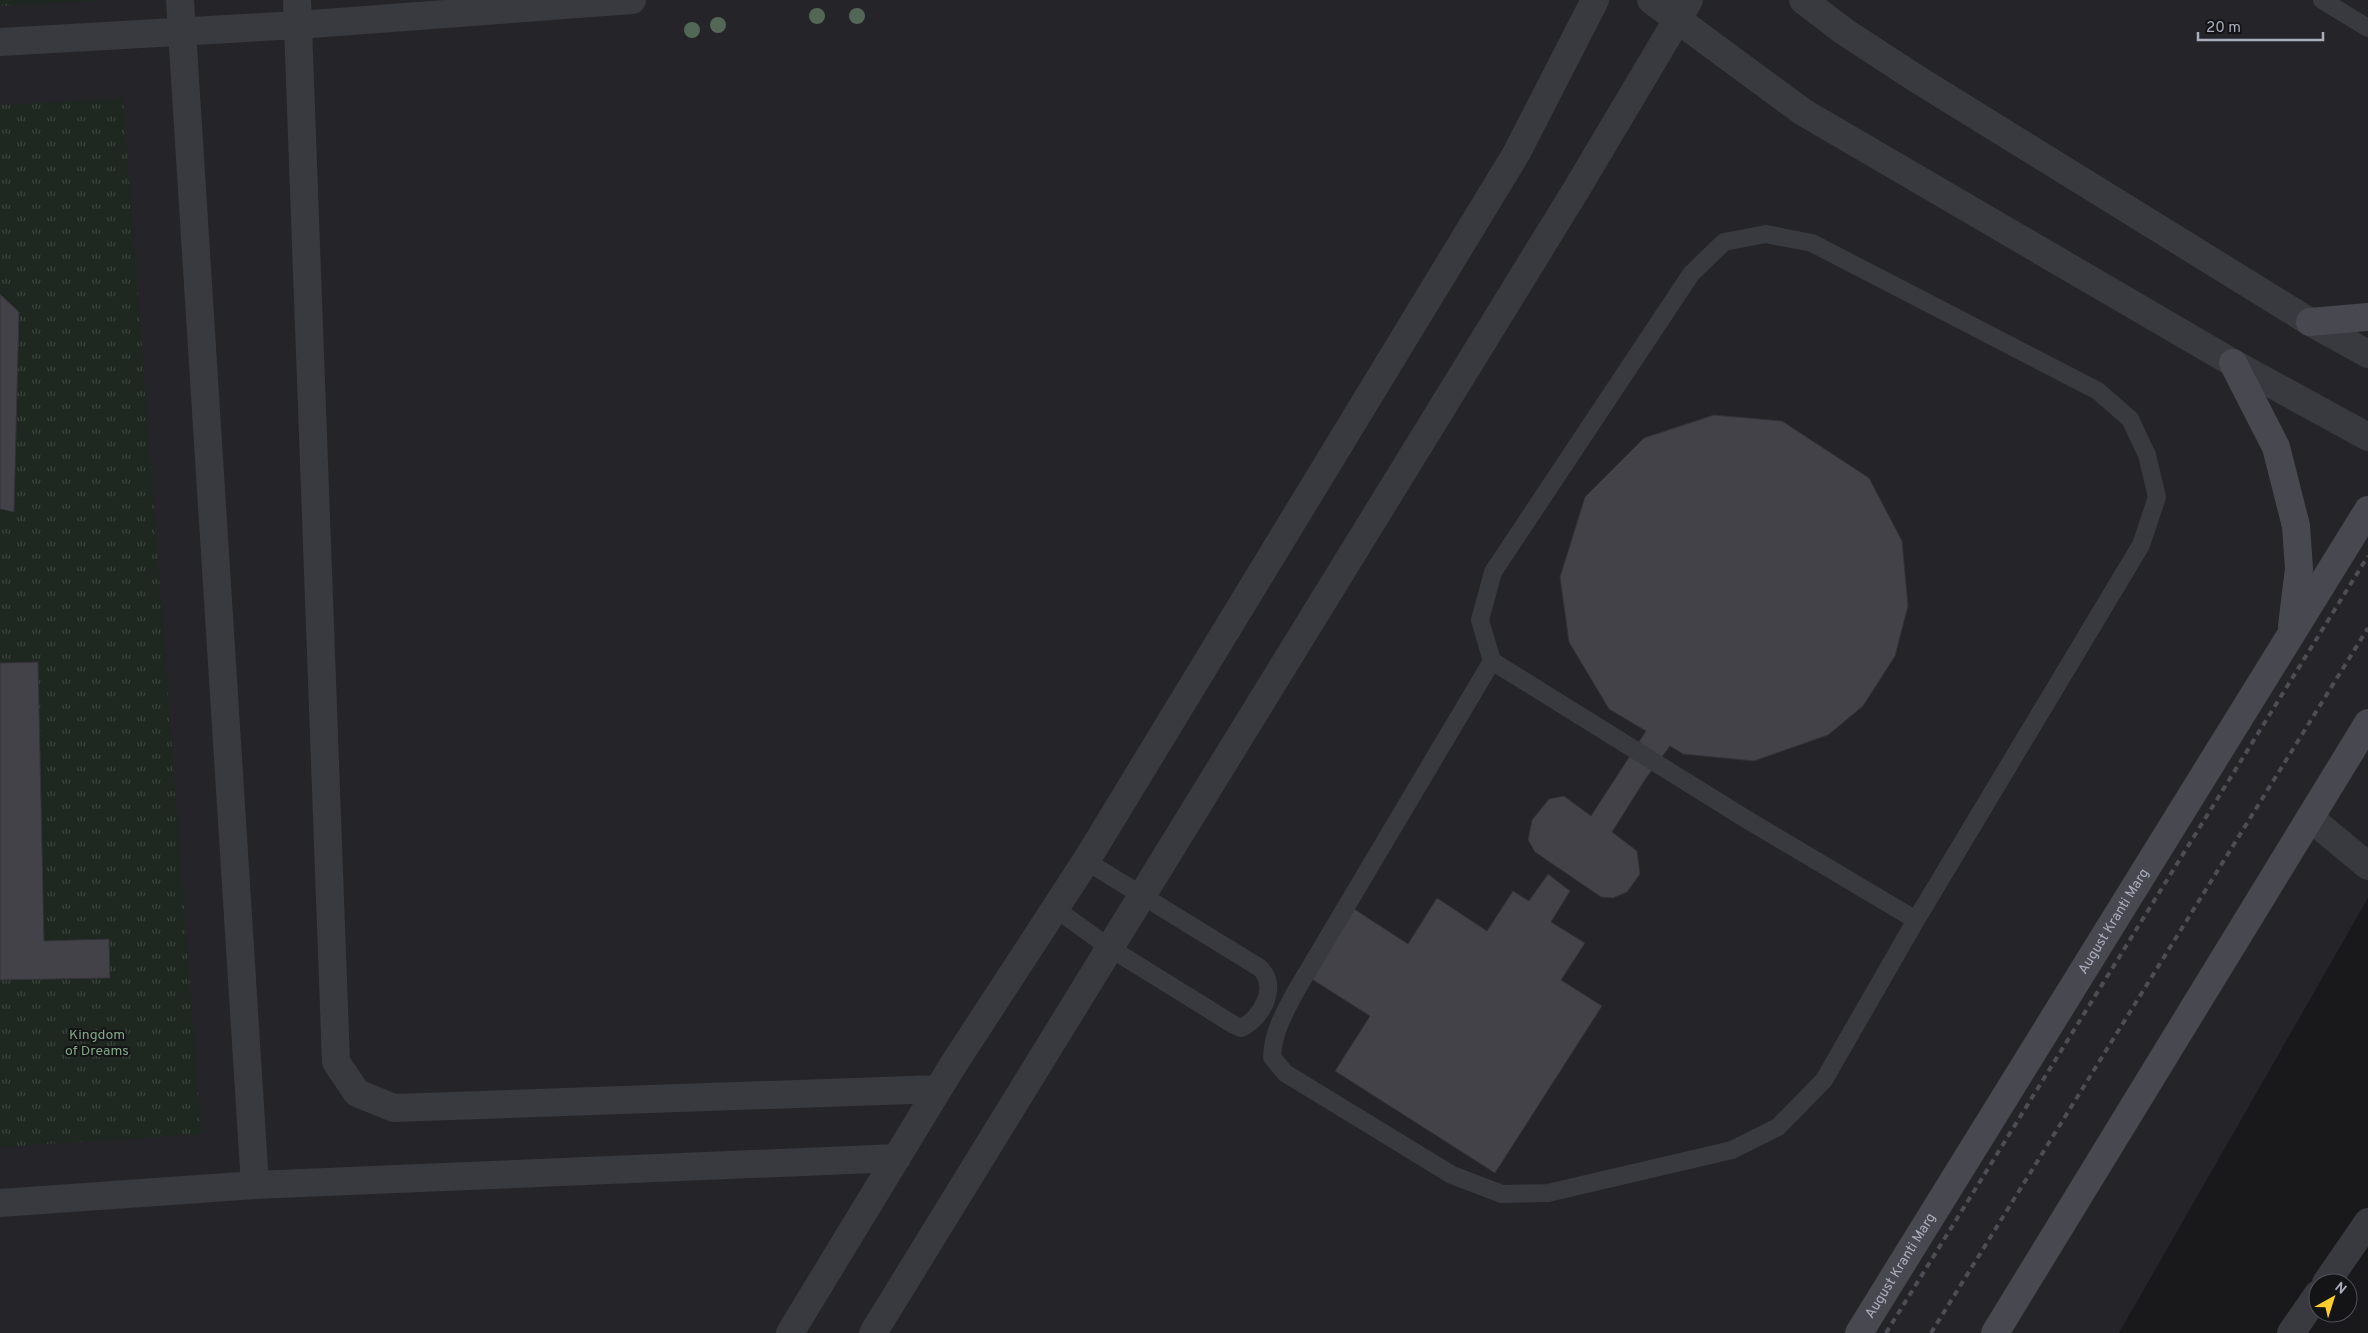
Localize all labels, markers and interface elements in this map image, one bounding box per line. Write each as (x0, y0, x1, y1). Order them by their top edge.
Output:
scale bar (2198, 10, 2323, 42)
text: 20 m (2206, 19, 2241, 38)
street label: August Kranti Marg (2075, 865, 2153, 977)
park label: Kingdom of Dreams (65, 1027, 129, 1060)
street label: August Kranti Marg (1862, 1210, 1940, 1322)
north arrow (2308, 1273, 2358, 1323)
text: N (2331, 1279, 2349, 1299)

